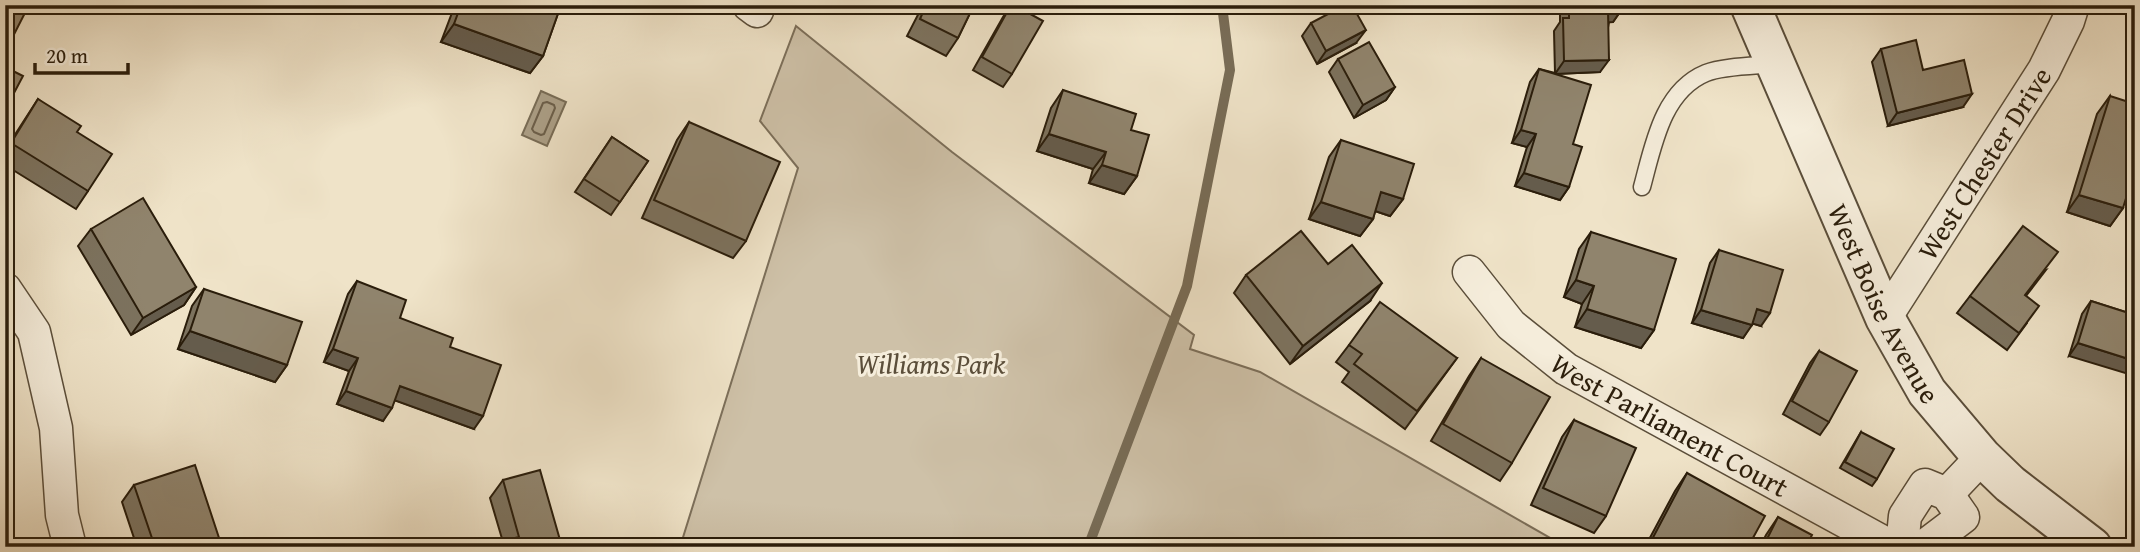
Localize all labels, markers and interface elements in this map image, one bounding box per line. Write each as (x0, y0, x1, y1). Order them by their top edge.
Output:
scale bar (35, 32, 128, 76)
text: 20 m (46, 40, 88, 71)
street label: West Chester Drive (1907, 58, 2061, 267)
street label: West Boise Avenue (1818, 197, 1949, 412)
park label: Williams Park (857, 343, 1006, 384)
street label: West Parliament Court (1542, 343, 1796, 507)

